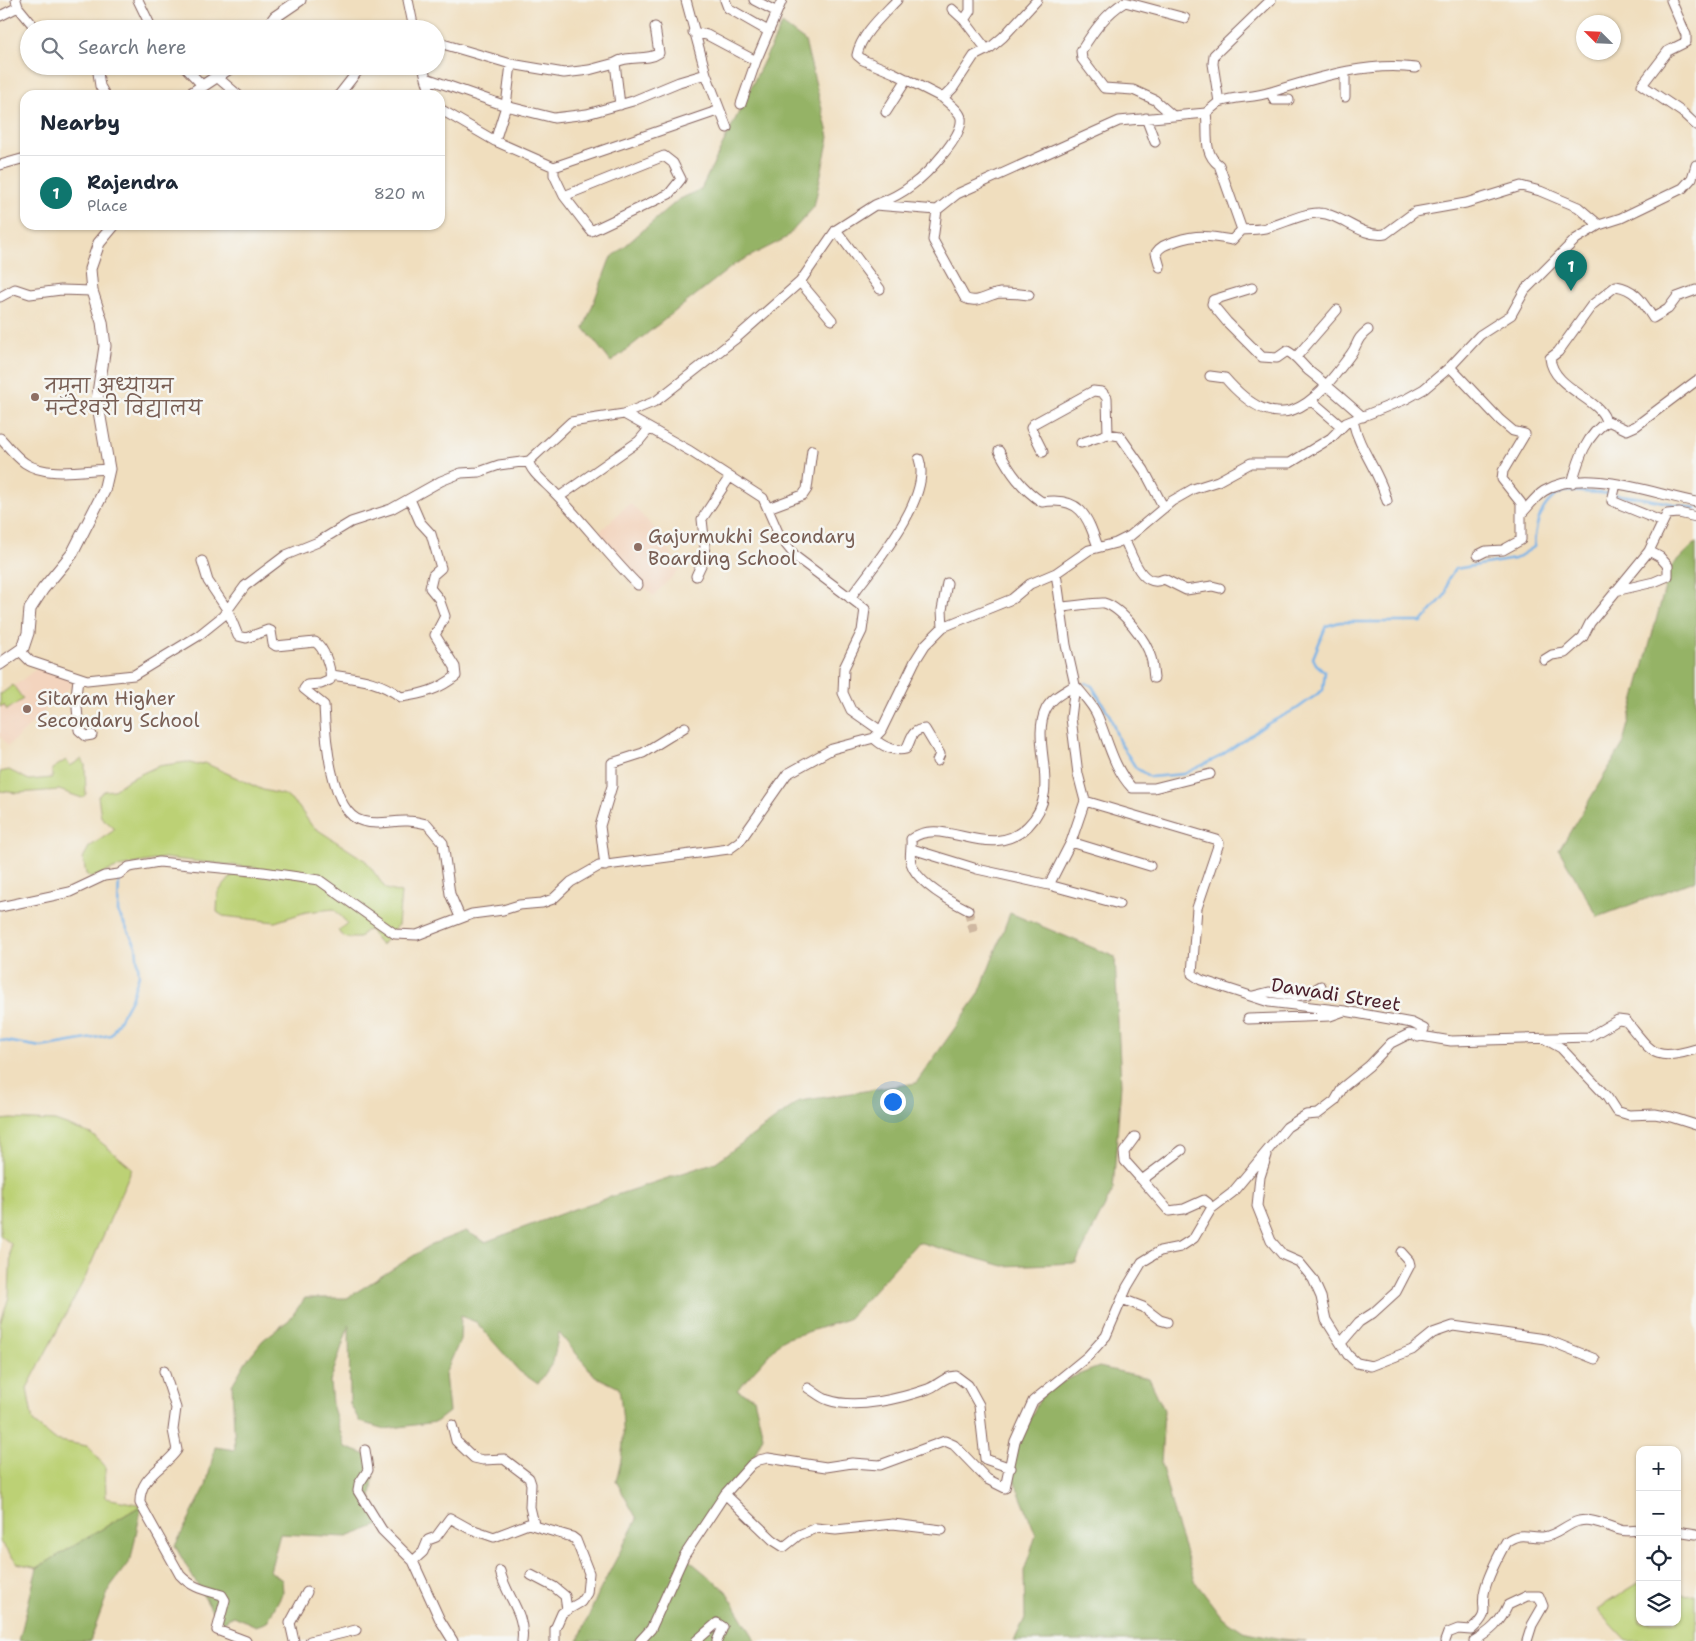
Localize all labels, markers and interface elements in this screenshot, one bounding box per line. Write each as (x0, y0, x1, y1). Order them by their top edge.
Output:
north arrow (1576, 15, 1621, 60)
search box (20, 20, 445, 75)
icon: search (38, 34, 66, 62)
text: Search here (78, 35, 187, 60)
text: Nearby (40, 109, 120, 137)
text: Rajendra (87, 170, 178, 195)
text: 1 (52, 183, 60, 204)
text: 820 m (374, 183, 425, 204)
text: Place (87, 195, 128, 216)
pin: 1 (1555, 250, 1587, 291)
place label: नमुना अध्यायन मन्टेश्वरी विद्यालय (44, 374, 204, 421)
marker: नमुना अध्यायन मन्टेश्वरी विद्यालय (29, 391, 41, 403)
place label: Gajurmukhi Secondary Boarding School (648, 524, 855, 571)
marker: Gajurmukhi Secondary Boarding School (632, 541, 644, 553)
place label: Sitaram Higher Secondary School (37, 686, 200, 733)
marker: Sitaram Higher Secondary School (21, 703, 33, 715)
street label: Dawadi Street (1269, 972, 1403, 1017)
your location (880, 1089, 906, 1115)
map controls (1636, 1446, 1681, 1626)
button: + (1636, 1446, 1681, 1491)
button: − (1636, 1491, 1681, 1536)
button: locate (1636, 1536, 1681, 1581)
button: layers (1636, 1581, 1681, 1626)

